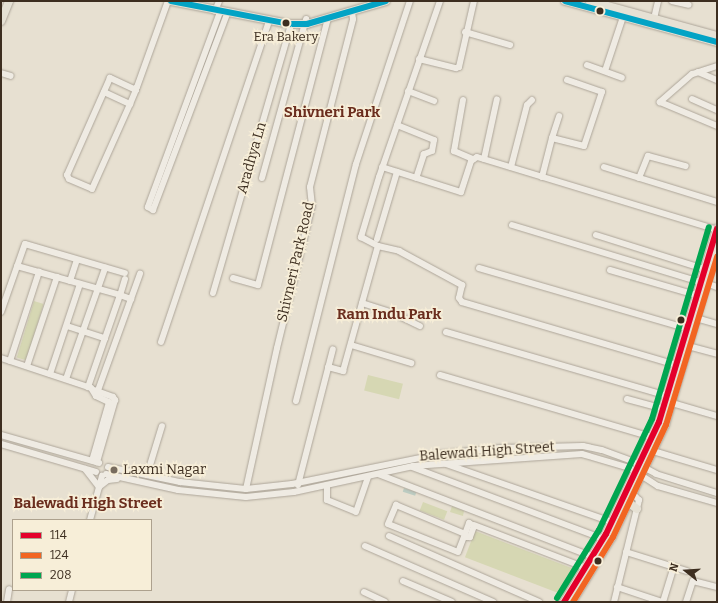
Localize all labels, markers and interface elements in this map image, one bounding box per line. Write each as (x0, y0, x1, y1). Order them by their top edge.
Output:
unlabelled marker (595, 6, 605, 16)
marker: Era Bakery (281, 18, 291, 28)
place label: Era Bakery (253, 29, 319, 45)
district label: Shivneri Park (284, 104, 380, 122)
street label: Aradhya Ln (234, 120, 270, 196)
street label: Shivneri Park Road (274, 200, 318, 324)
district label: Ram Indu Park (337, 306, 441, 324)
unlabelled marker (676, 315, 686, 325)
street label: Balewadi High Street (419, 439, 555, 465)
place label: Laxmi Nagar (123, 462, 206, 478)
marker: Laxmi Nagar (108, 464, 120, 476)
district label: Balewadi High Street (13, 495, 163, 513)
legend (12, 519, 152, 591)
text: 114 (50, 528, 67, 542)
text: 124 (50, 548, 68, 562)
north arrow (666, 551, 706, 591)
unlabelled marker (593, 556, 603, 566)
text: N (667, 561, 682, 573)
text: 208 (50, 568, 71, 582)

